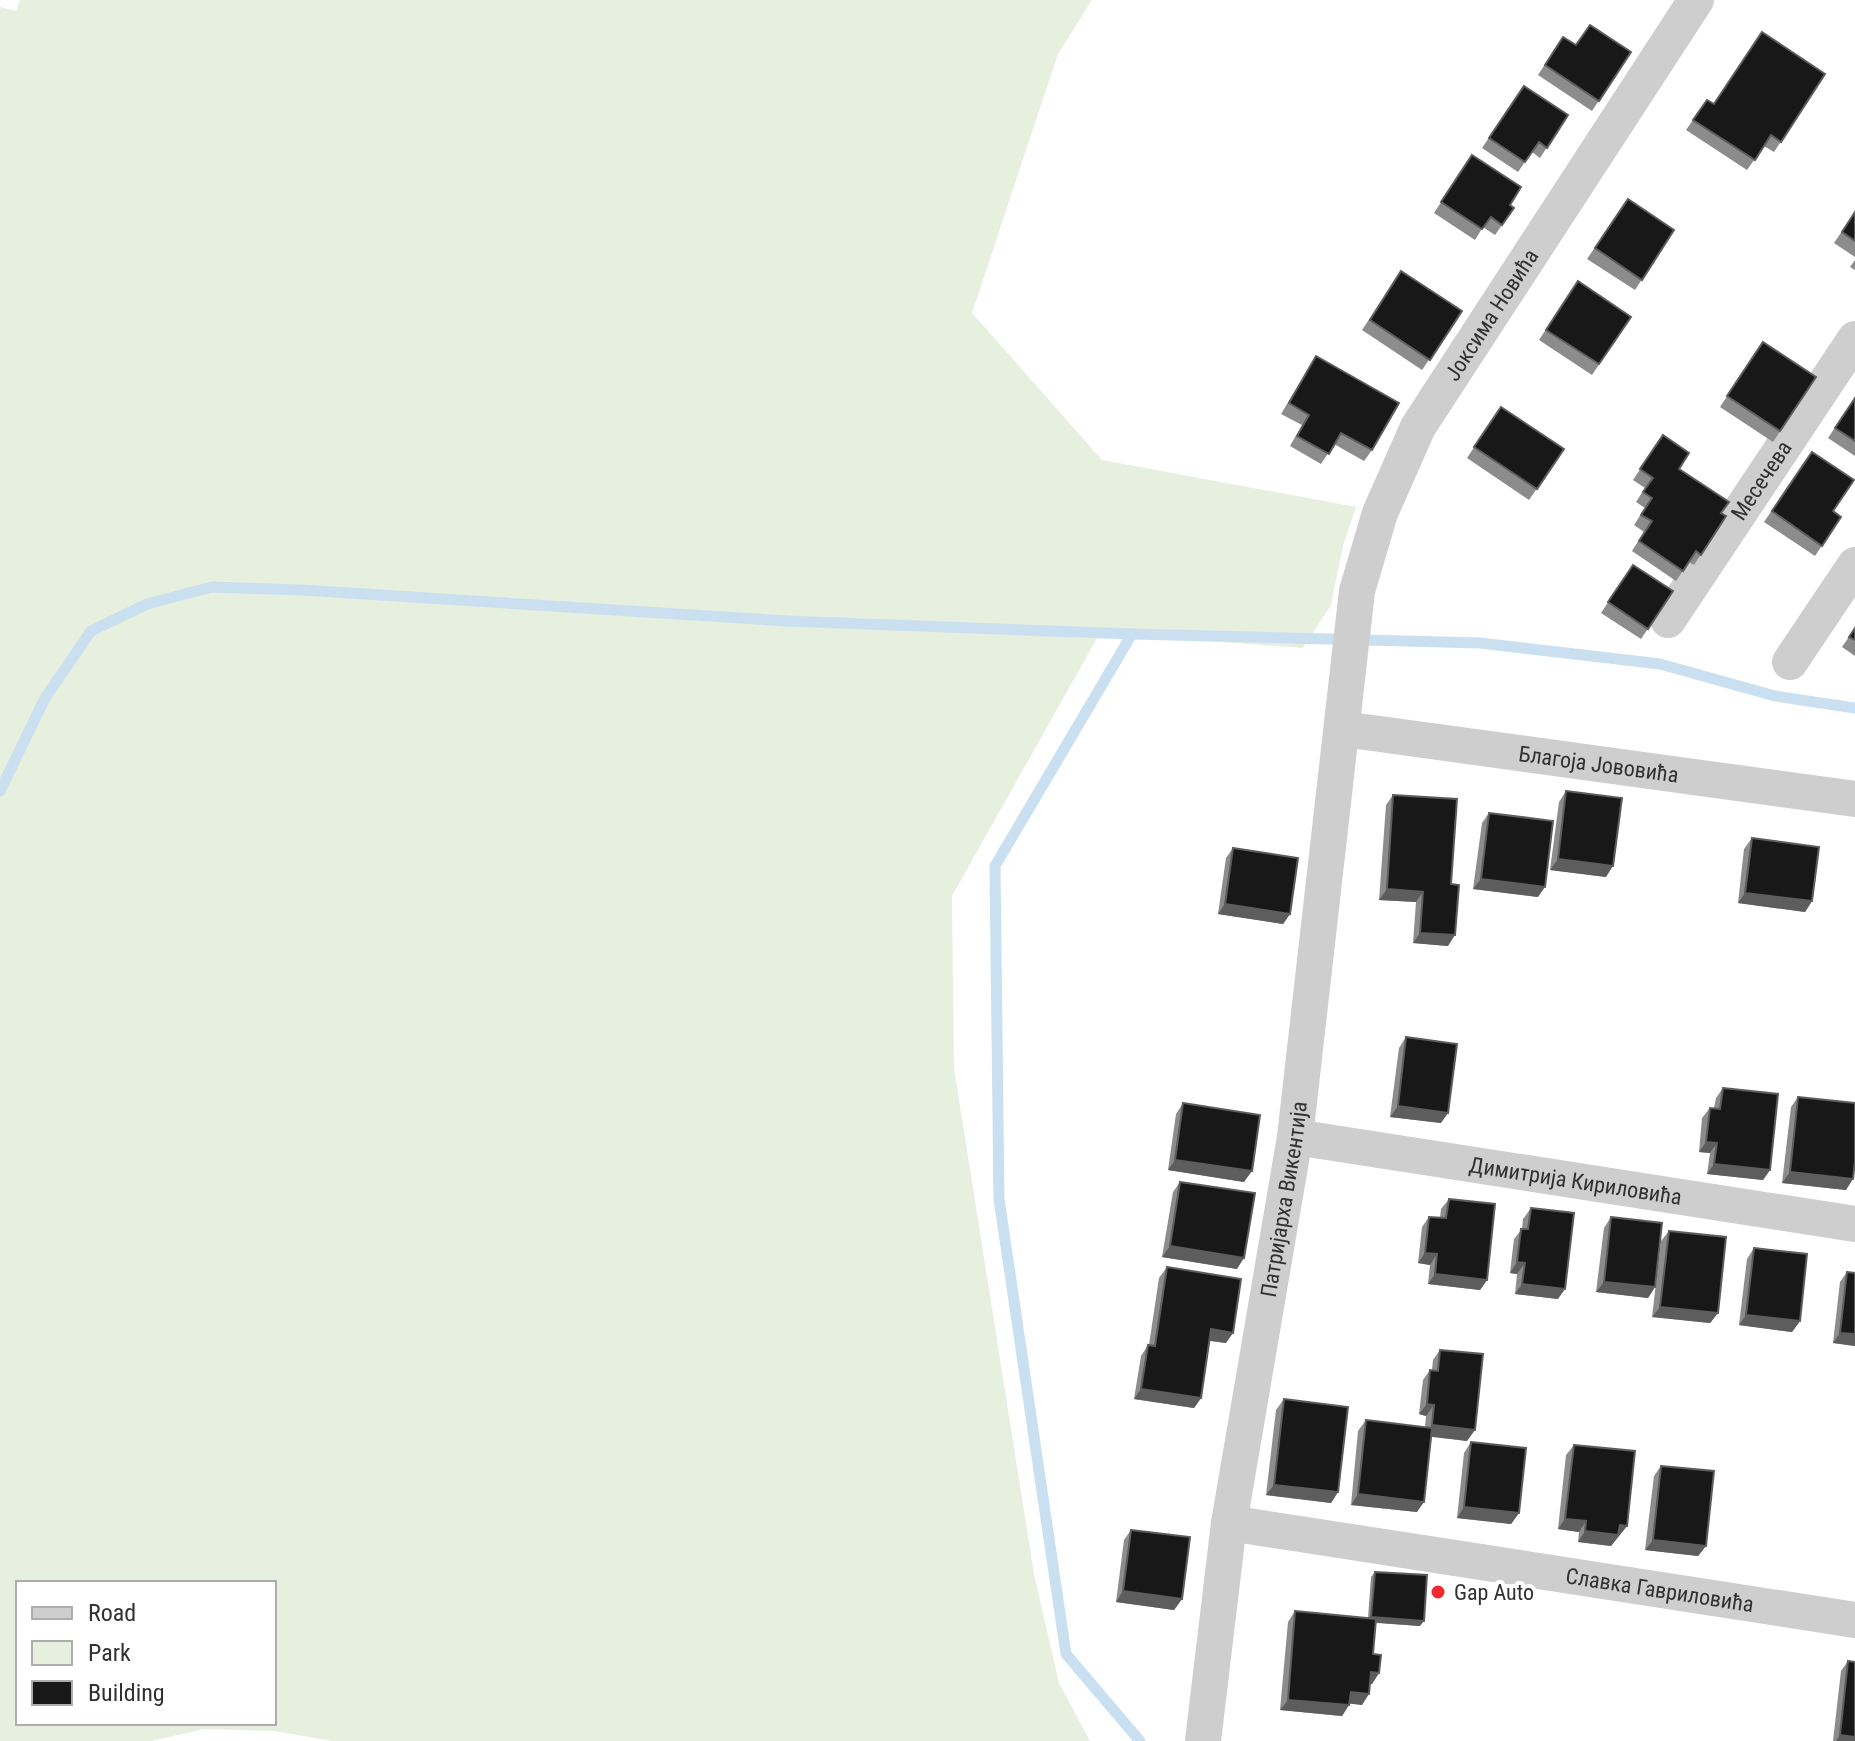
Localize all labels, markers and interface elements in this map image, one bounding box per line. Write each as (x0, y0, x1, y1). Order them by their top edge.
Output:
street label: Јоксима Новића (1440, 245, 1543, 385)
street label: Месечева (1726, 436, 1797, 525)
street label: Благоја Јововића (1517, 741, 1680, 788)
street label: Патријарха Викентија (1256, 1100, 1312, 1299)
street label: Димитрија Кириловића (1468, 1152, 1684, 1210)
street label: Славка Гавриловића (1564, 1563, 1755, 1617)
place label: Gap Auto (1454, 1580, 1534, 1605)
legend (16, 1581, 276, 1725)
marker: Gap Auto (1429, 1583, 1447, 1601)
text: Road (88, 1599, 136, 1627)
text: Park (88, 1639, 131, 1667)
text: Building (88, 1679, 165, 1707)

